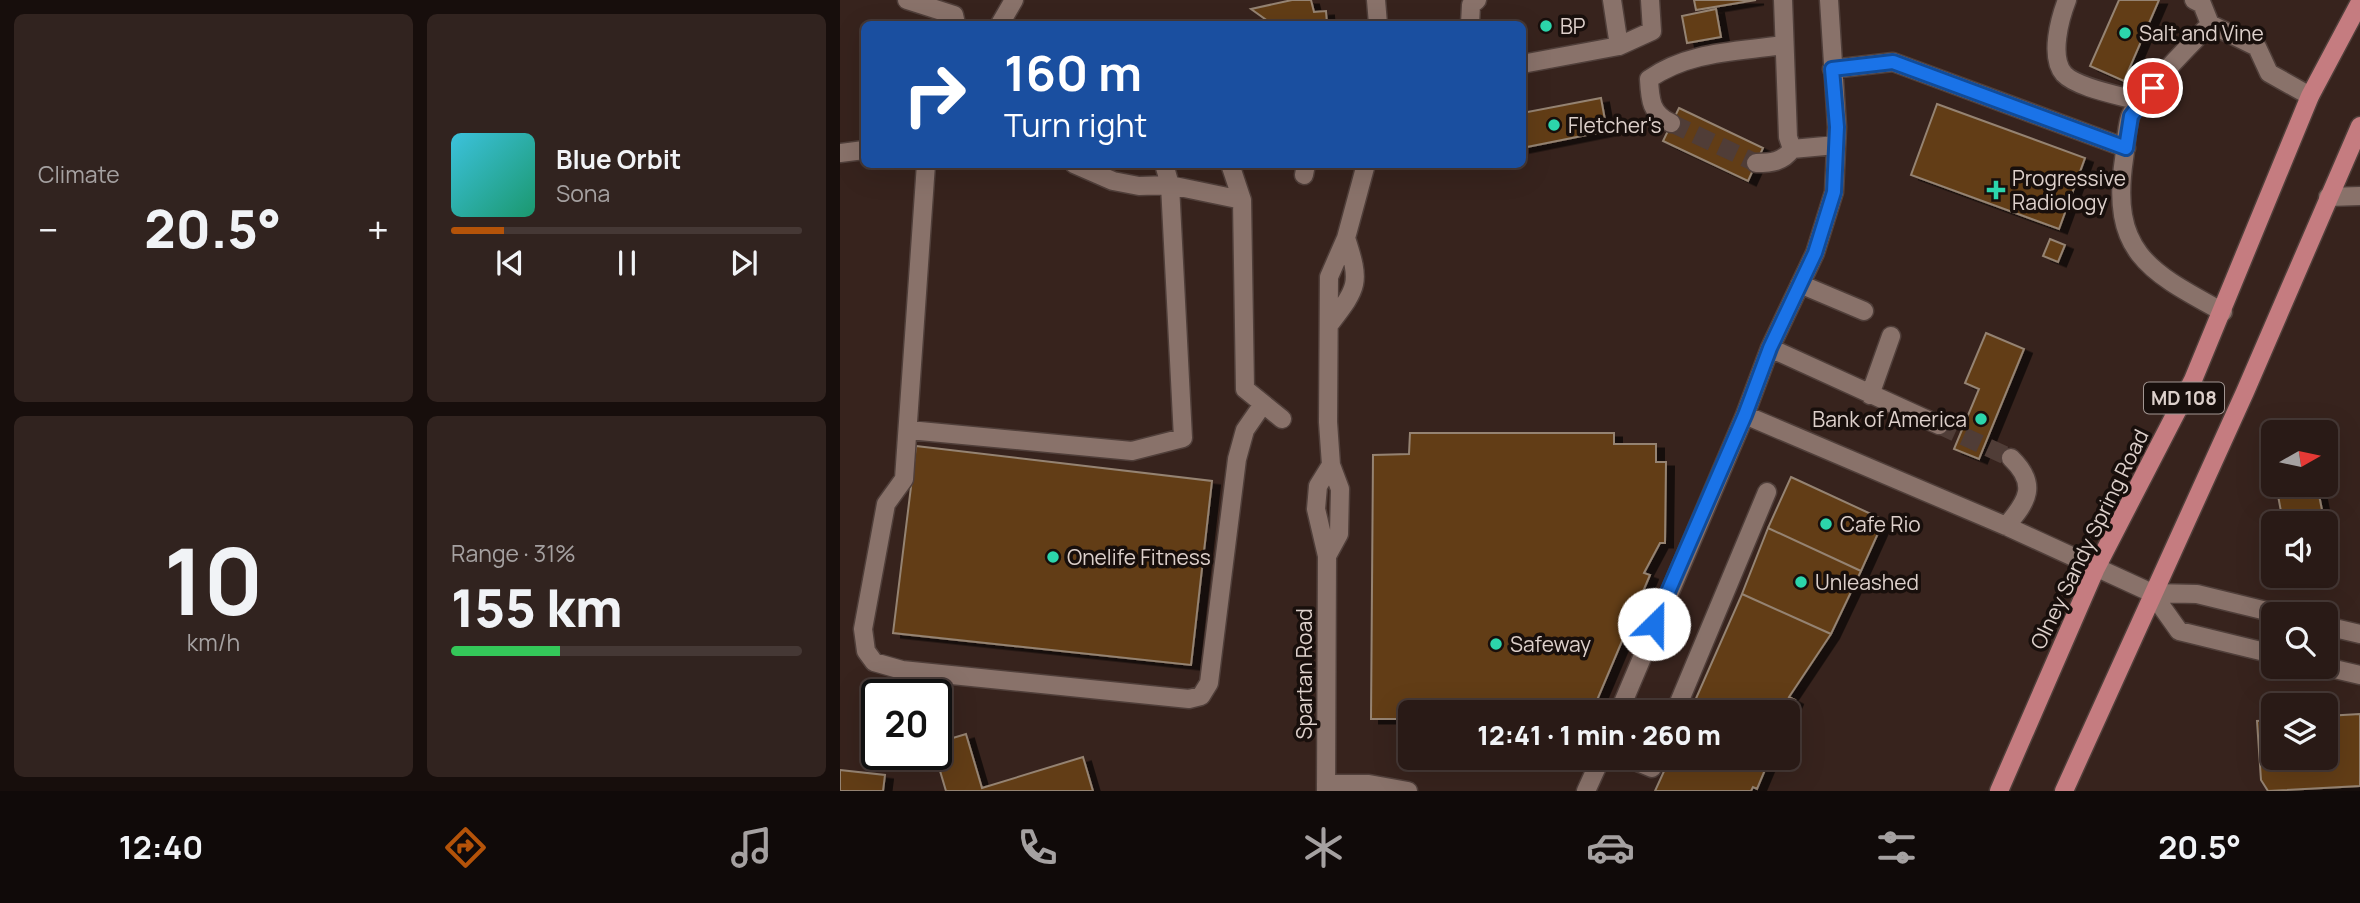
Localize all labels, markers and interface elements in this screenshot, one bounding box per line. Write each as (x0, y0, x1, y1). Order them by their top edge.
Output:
place label: BP (1560, 12, 1586, 40)
marker: BP (1538, 18, 1554, 34)
place label: Salt and Vine (2139, 19, 2264, 47)
marker: Salt and Vine (2117, 25, 2133, 41)
text: 160 m (1004, 39, 1142, 106)
icon: right (889, 49, 980, 140)
pin (2123, 58, 2183, 118)
icon: arrive (2134, 69, 2172, 107)
text: Turn right (1004, 103, 1147, 147)
place label: Fletcher's (1568, 111, 1662, 139)
marker: Fletcher's (1546, 117, 1562, 133)
text: Blue Orbit (556, 141, 681, 177)
text: Climate (38, 158, 120, 190)
place label: Progressive Radiology (2012, 164, 2126, 216)
text: Sona (556, 177, 610, 209)
marker: Progressive Radiology (1986, 180, 2006, 200)
text: 20.5° (144, 193, 281, 264)
text: − (38, 203, 59, 255)
text: + (367, 203, 389, 255)
icon: previous (491, 244, 529, 282)
icon: pause (608, 244, 646, 282)
icon: next (725, 244, 763, 282)
road number: MD 108 (2144, 382, 2224, 414)
place label: Bank of America (1812, 405, 1967, 433)
marker: Bank of America (1973, 411, 1989, 427)
north arrow (2261, 420, 2338, 497)
map controls (2261, 420, 2338, 770)
street label: Olney Sandy Spring Road (2024, 424, 2154, 654)
place label: Cafe Rio (1840, 510, 1921, 538)
button: sound (2261, 511, 2338, 588)
marker: Cafe Rio (1818, 516, 1834, 532)
text: 10 (164, 518, 263, 642)
text: Range · 31% (451, 537, 576, 569)
place label: Onelife Fitness (1067, 543, 1211, 571)
marker: Onelife Fitness (1045, 549, 1061, 565)
place label: Unleashed (1815, 568, 1919, 596)
text: 155 km (451, 572, 623, 643)
marker: Unleashed (1793, 574, 1809, 590)
position arrow (1617, 587, 1691, 661)
button: search (2261, 602, 2338, 679)
street label: Spartan Road (1290, 608, 1318, 740)
text: km/h (187, 626, 240, 658)
place label: Safeway (1510, 630, 1591, 658)
marker: Safeway (1488, 636, 1504, 652)
speed limit sign: 20 (861, 679, 952, 770)
button: layers (2261, 693, 2338, 770)
text: 12:41 · 1 min · 260 m (1477, 717, 1721, 753)
icon: directions (441, 823, 490, 872)
icon: music (727, 823, 776, 872)
icon: phone (1013, 823, 1062, 872)
icon: climate (1299, 823, 1348, 872)
icon: car (1586, 823, 1635, 872)
icon: filters (1872, 823, 1921, 872)
text: 12:40 (119, 825, 203, 869)
text: 20.5° (2158, 825, 2241, 869)

